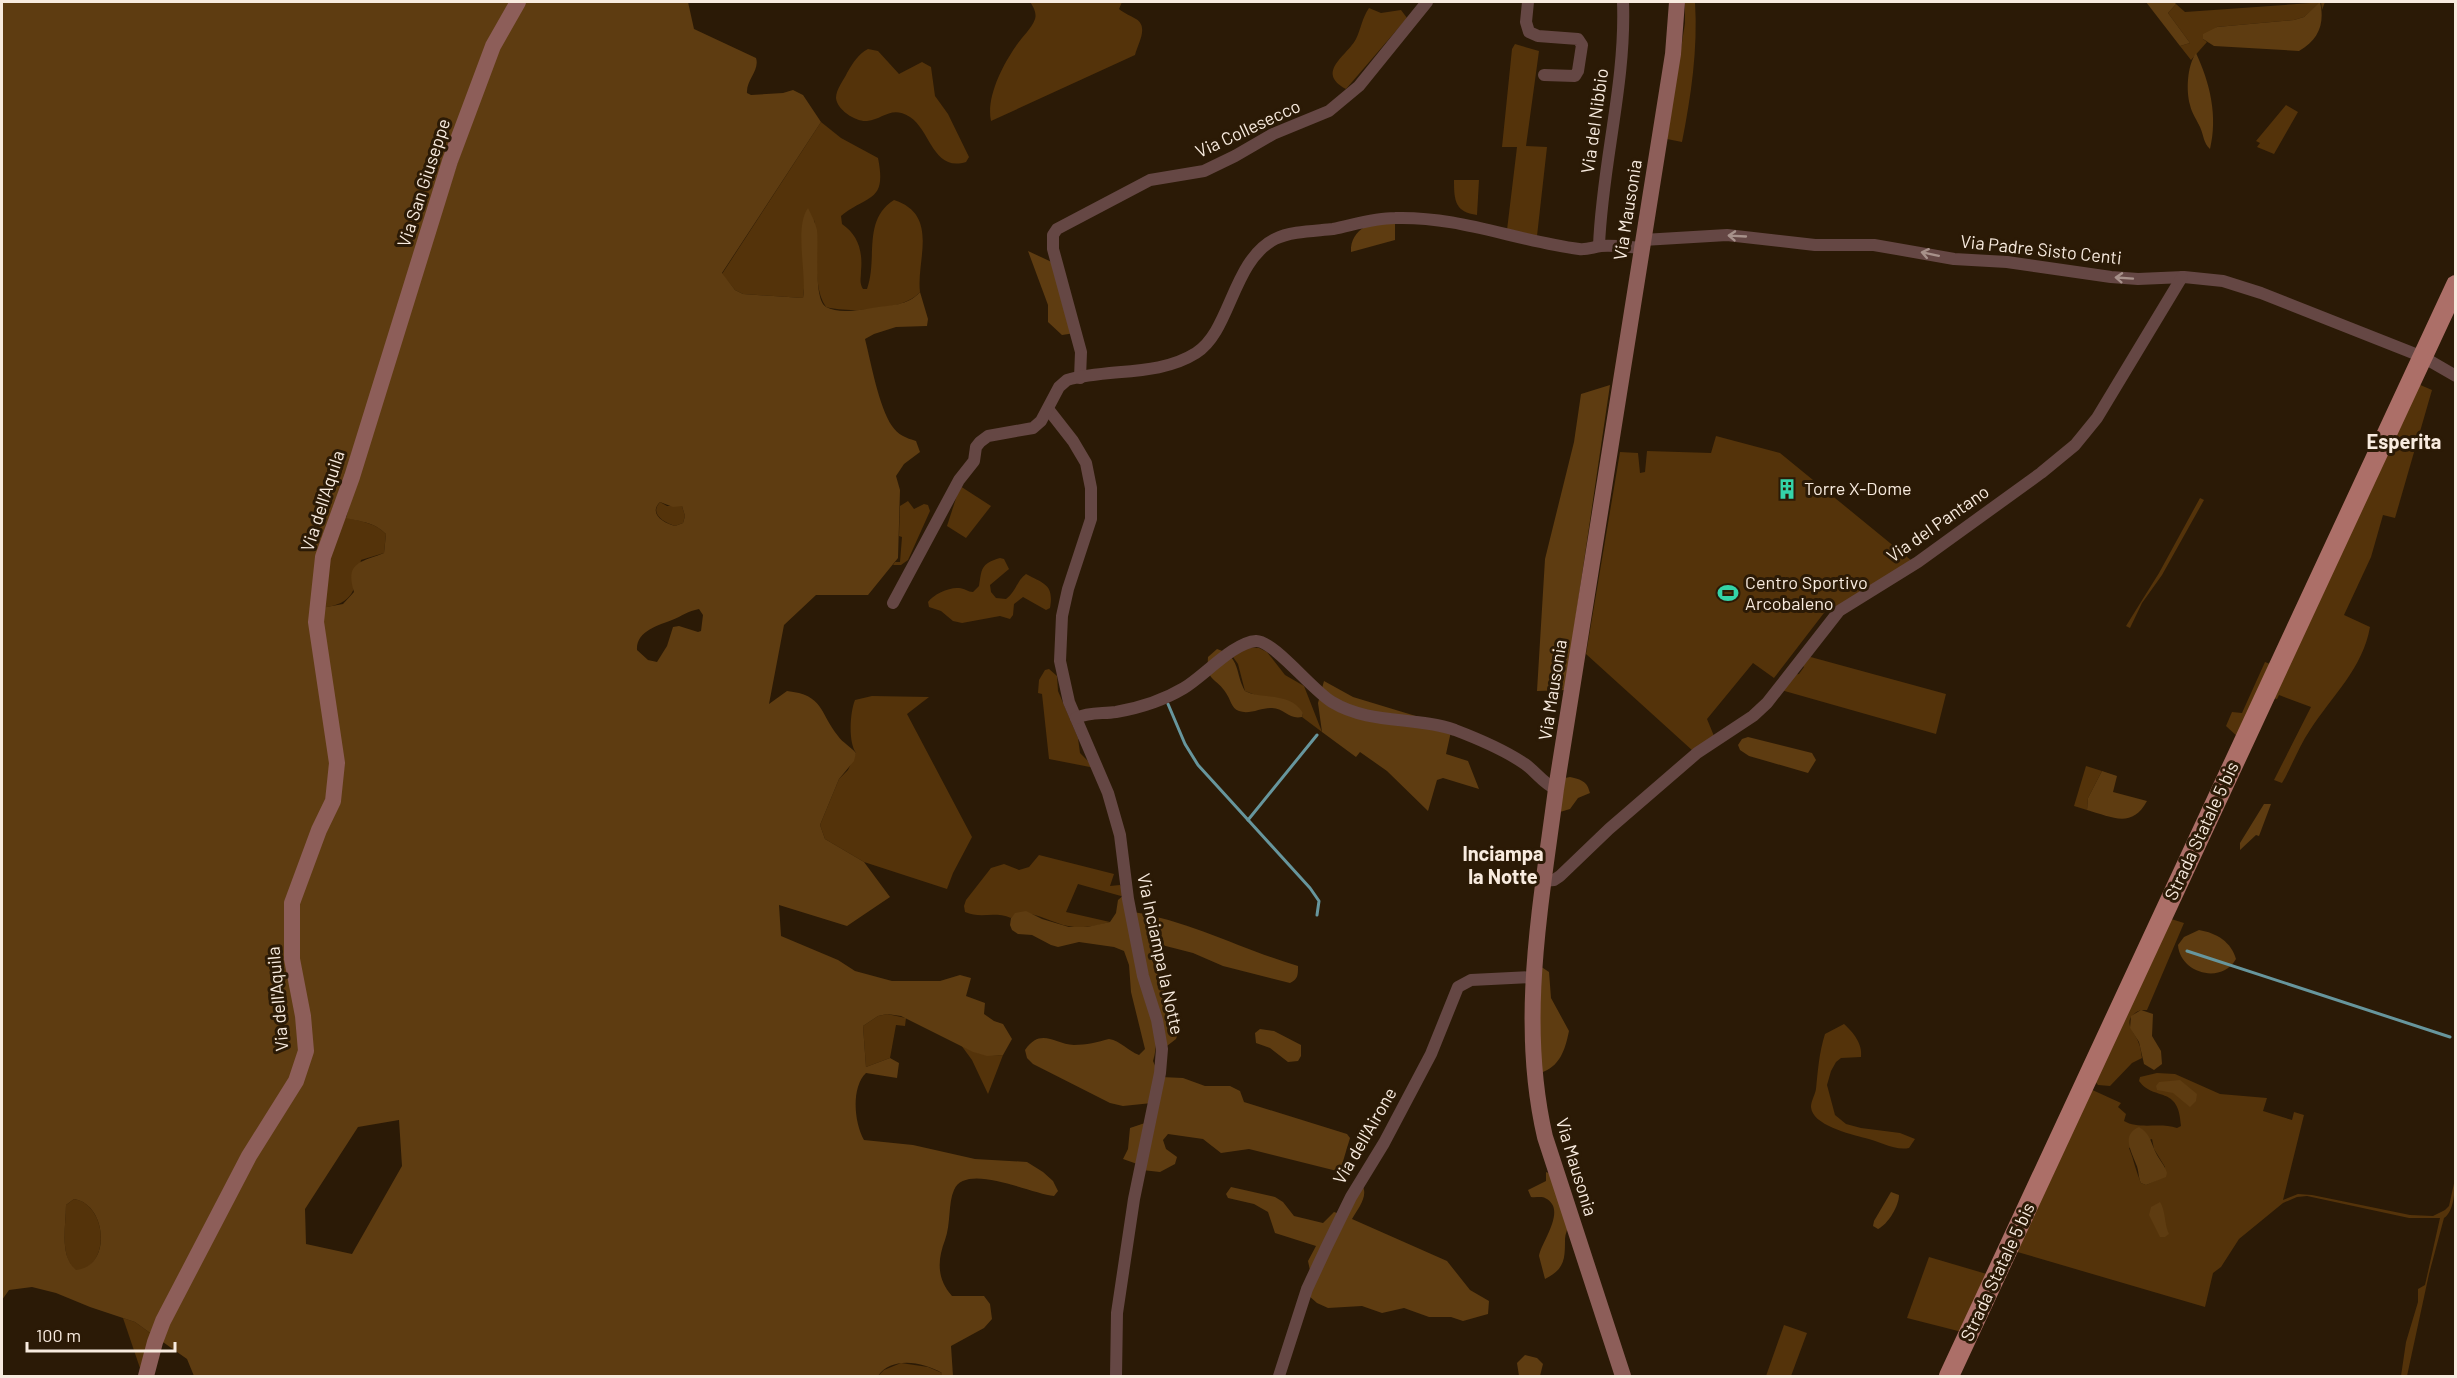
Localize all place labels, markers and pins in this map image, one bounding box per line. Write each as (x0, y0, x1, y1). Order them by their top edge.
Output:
building icon: Torre X-Dome (1775, 477, 1799, 501)
place label: Torre X-Dome (1804, 477, 1912, 499)
place label: Centro Sportivo Arcobaleno (1745, 571, 1868, 614)
sports icon: Centro Sportivo Arcobaleno (1716, 581, 1740, 605)

